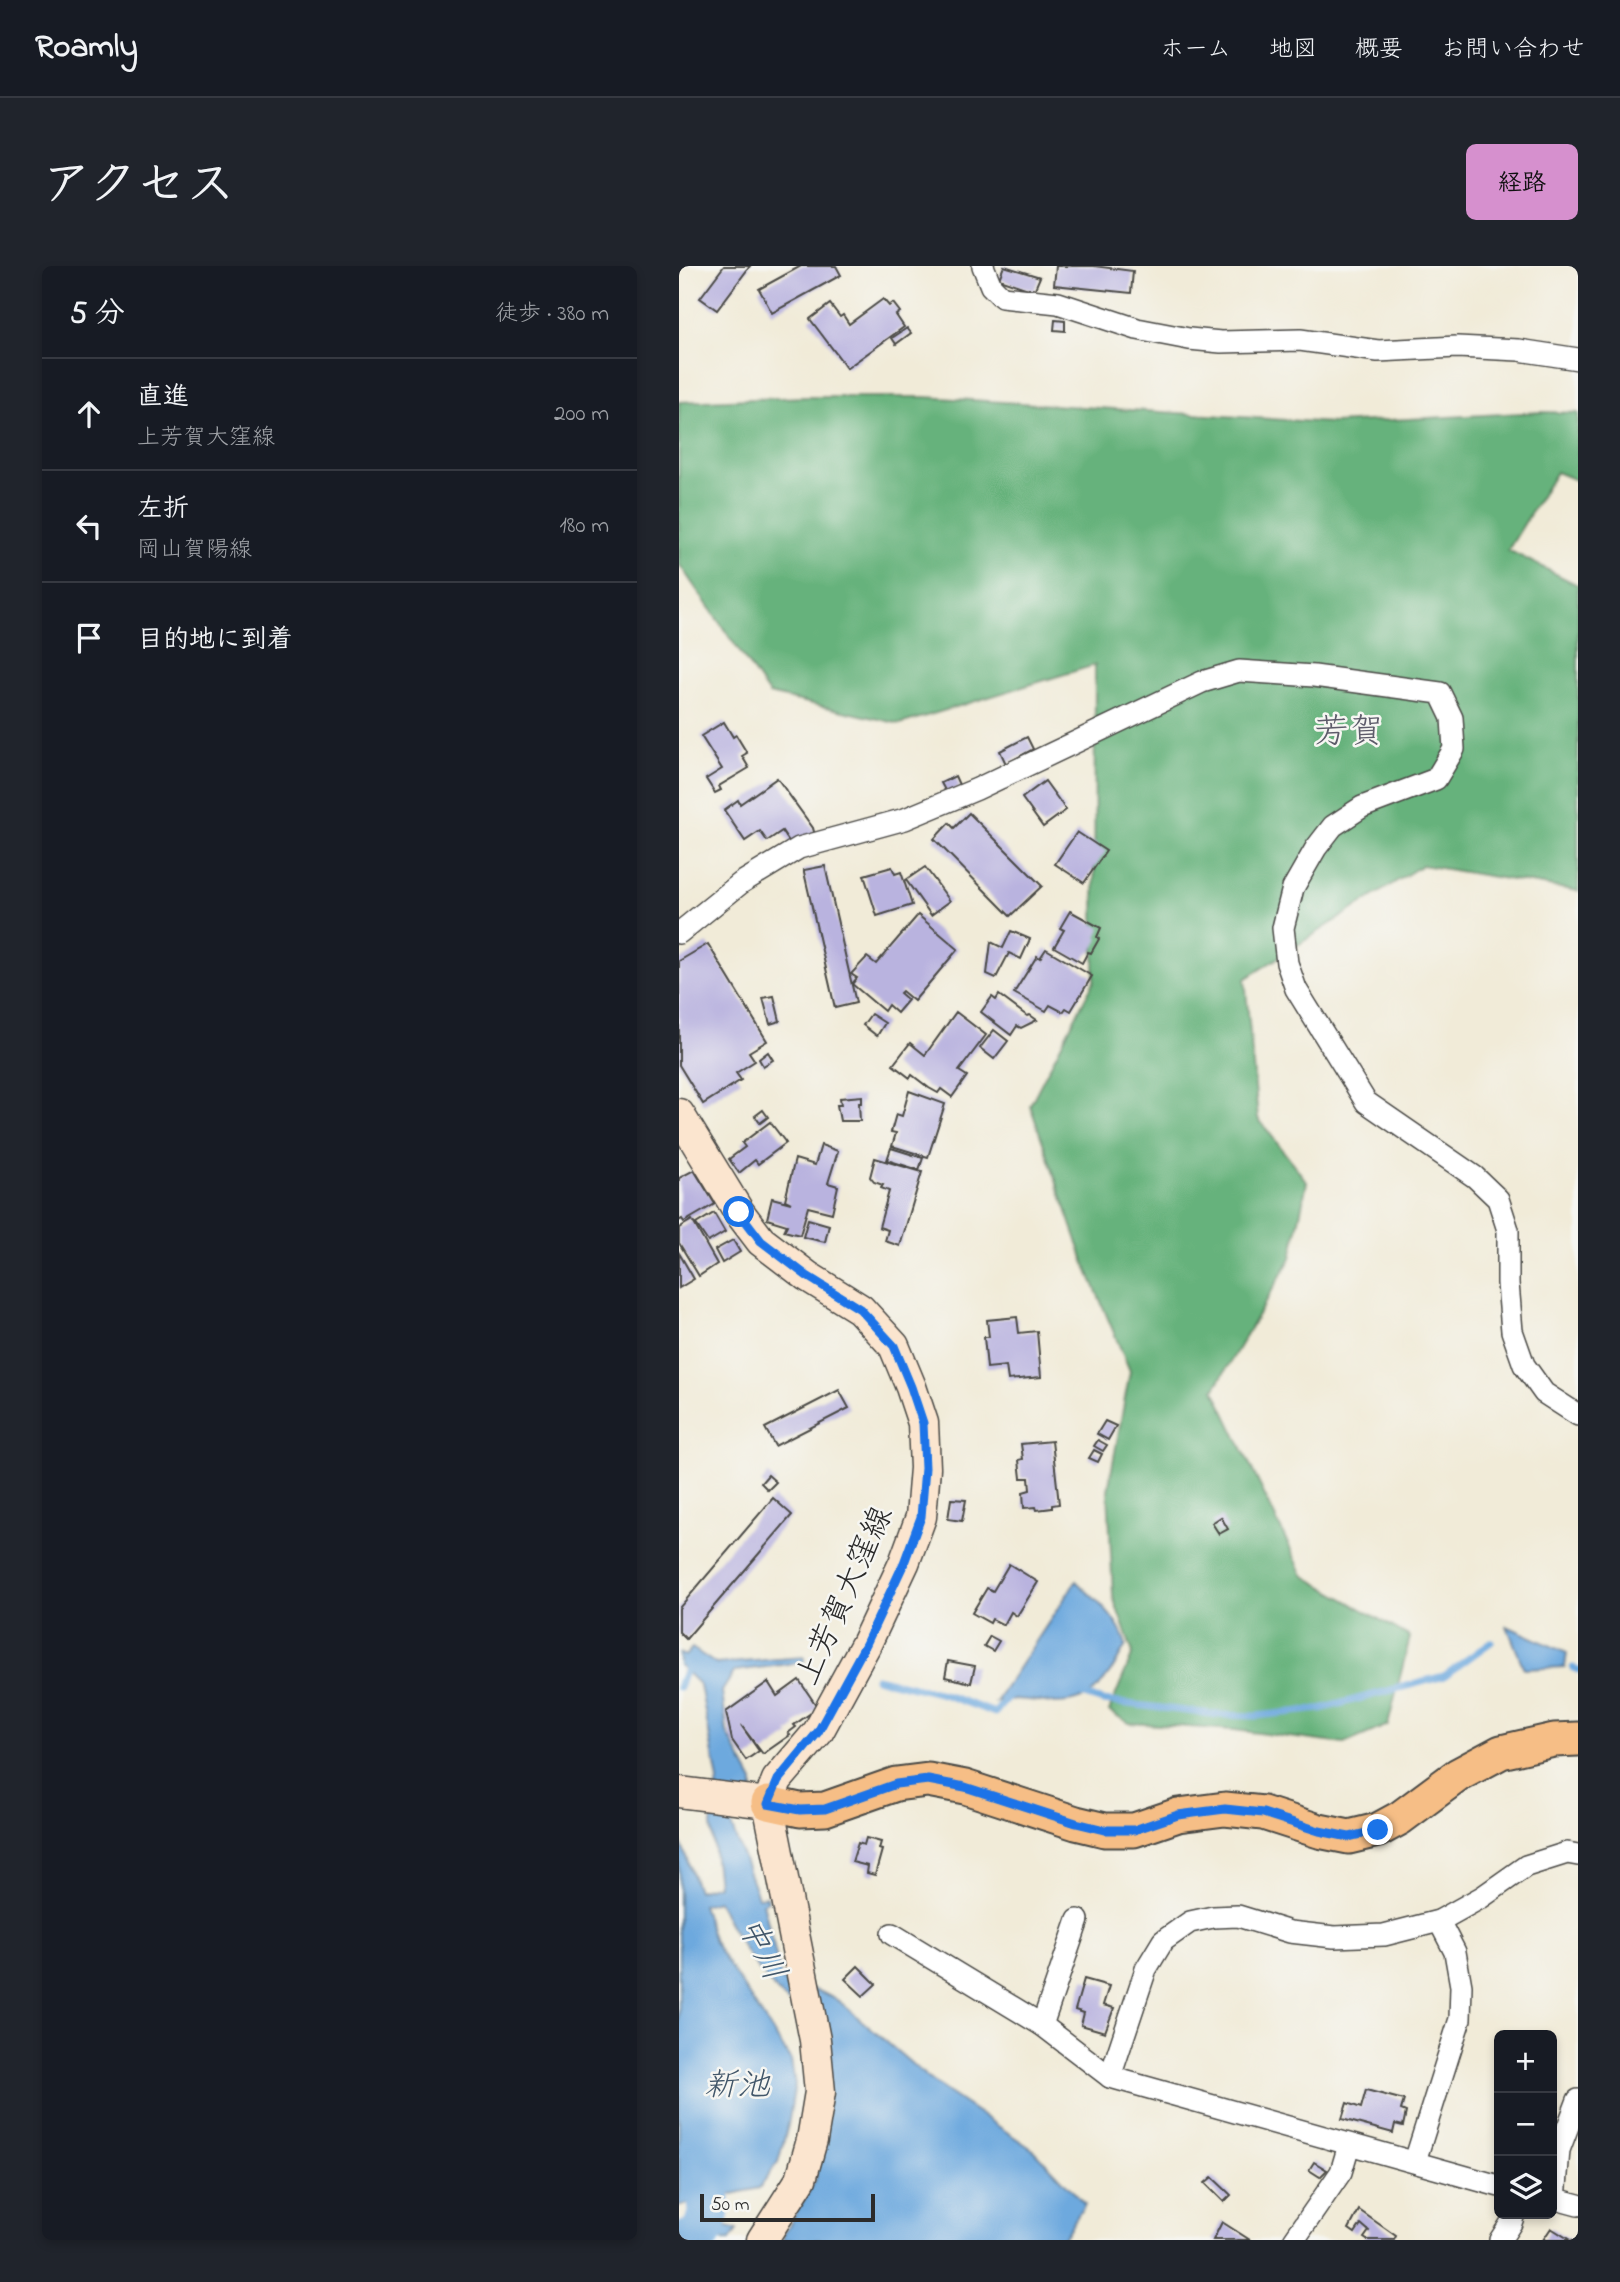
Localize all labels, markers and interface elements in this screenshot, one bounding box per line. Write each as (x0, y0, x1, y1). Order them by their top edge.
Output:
text: Roamly (35, 24, 138, 72)
text: ホーム (1160, 33, 1231, 68)
text: 地図 (1269, 33, 1317, 68)
text: 概要 (1355, 33, 1403, 68)
text: お問い合わせ (1441, 33, 1585, 68)
button: 経路 (1466, 144, 1578, 220)
text: アクセス (42, 151, 235, 223)
text: 5 分 (70, 293, 125, 337)
text: 徒歩 · 380 m (495, 298, 609, 331)
text: 直進 (137, 379, 189, 417)
icon: ahead (70, 395, 108, 433)
text: 200 m (554, 398, 609, 431)
text: 上芳賀大窪線 (137, 422, 275, 455)
text: 左折 (137, 491, 189, 529)
icon: left (70, 507, 108, 545)
text: 180 m (560, 510, 609, 543)
text: 岡山賀陽線 (137, 534, 252, 567)
icon: arrive (70, 619, 108, 657)
text: 目的地に到着 (137, 622, 293, 660)
district label: 芳賀 (1314, 708, 1384, 759)
route start (723, 1196, 754, 1227)
street label: 上芳賀大窪線 (786, 1499, 907, 1694)
route end (1362, 1814, 1393, 1845)
water label: 中川 (724, 1910, 797, 1990)
map controls (1494, 2030, 1557, 2219)
button: + (1494, 2030, 1557, 2093)
water label: 新池 (704, 2063, 771, 2111)
button: − (1494, 2093, 1557, 2156)
button: layers (1494, 2156, 1557, 2219)
scale bar (700, 2191, 875, 2223)
text: 50 m (711, 2192, 750, 2219)

